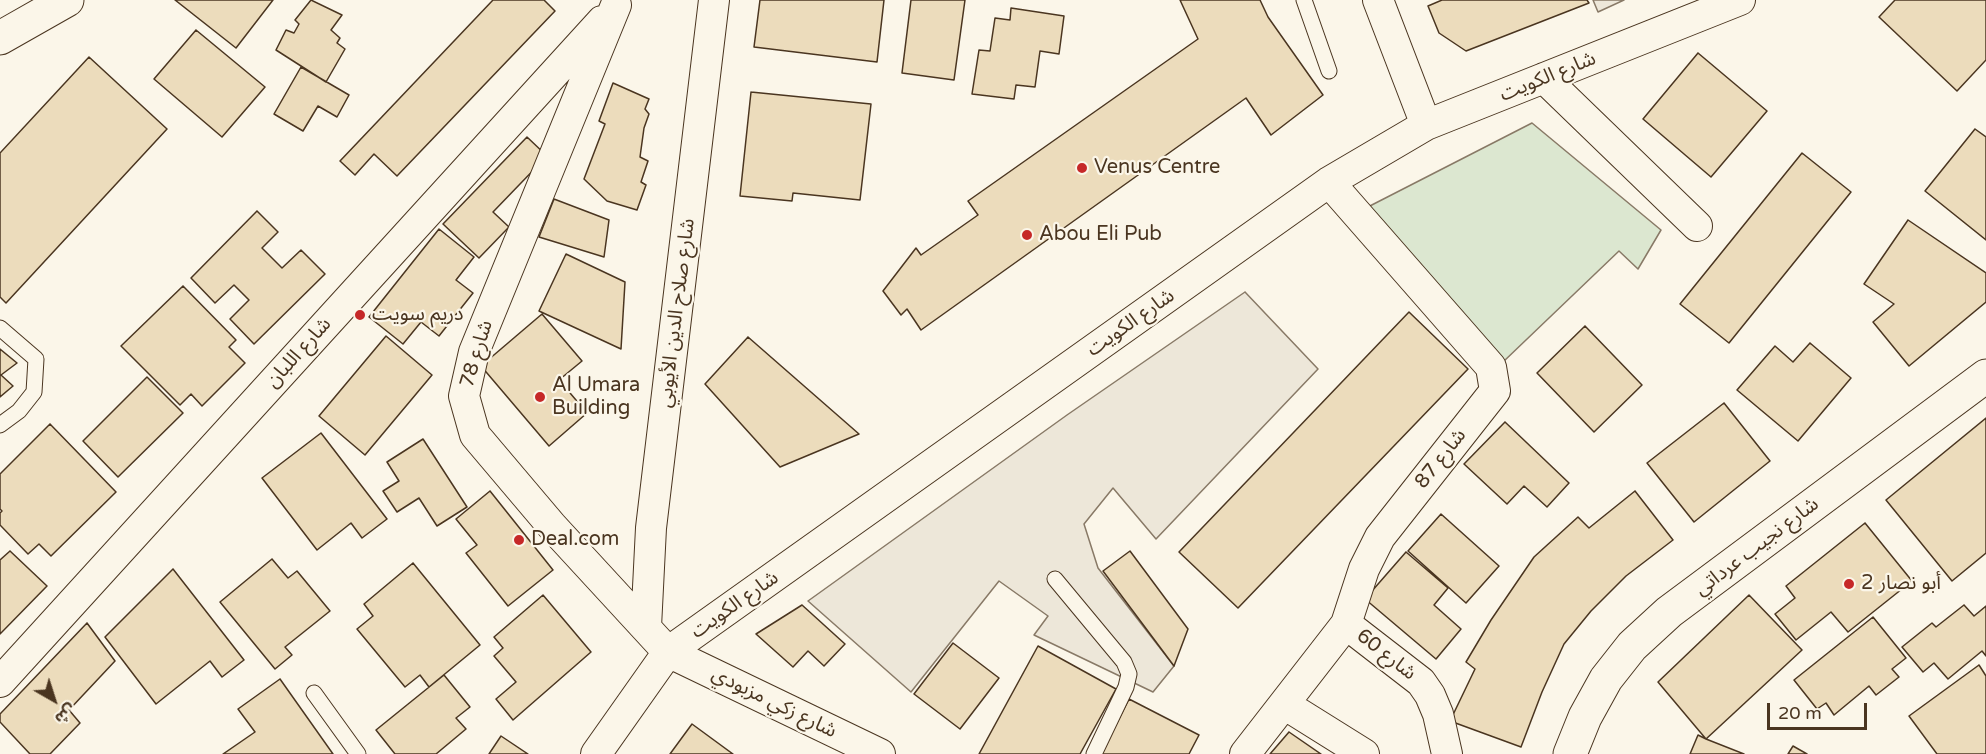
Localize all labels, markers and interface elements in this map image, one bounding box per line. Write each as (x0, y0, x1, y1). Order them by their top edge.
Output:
street label: شارع الكويت (1496, 47, 1600, 107)
place label: Venus Centre (1094, 156, 1220, 180)
marker: Venus Centre (1075, 161, 1089, 175)
street label: شارع صلاح الدين الأيوبي (653, 217, 701, 409)
place label: Abou Eli Pub (1039, 223, 1162, 247)
marker: Abou Eli Pub (1020, 228, 1034, 242)
street label: شارع الكويت (1083, 284, 1179, 362)
place label: دريم سويت (372, 303, 464, 327)
marker: دريم سويت (353, 308, 367, 322)
street label: شارع اللبان (261, 313, 337, 393)
street label: شارع 78 (455, 317, 499, 391)
place label: Al Umara Building (552, 374, 640, 421)
marker: Al Umara Building (533, 390, 547, 404)
street label: شارع 87 (1410, 424, 1472, 494)
street label: شارع نجيب عرداتي (1690, 493, 1824, 601)
place label: Deal.com (531, 528, 619, 552)
marker: Deal.com (512, 533, 526, 547)
street label: شارع الكويت (687, 566, 783, 644)
place label: أبو نصار 2 (1861, 572, 1941, 596)
marker: أبو نصار 2 (1842, 577, 1856, 591)
street label: شارع 60 (1351, 624, 1421, 686)
street label: شارع زكي مزبودي (708, 662, 840, 744)
north arrow (24, 670, 84, 730)
scale bar (1770, 691, 1870, 729)
text: ش (51, 699, 80, 729)
text: 20 m (1778, 702, 1822, 724)

